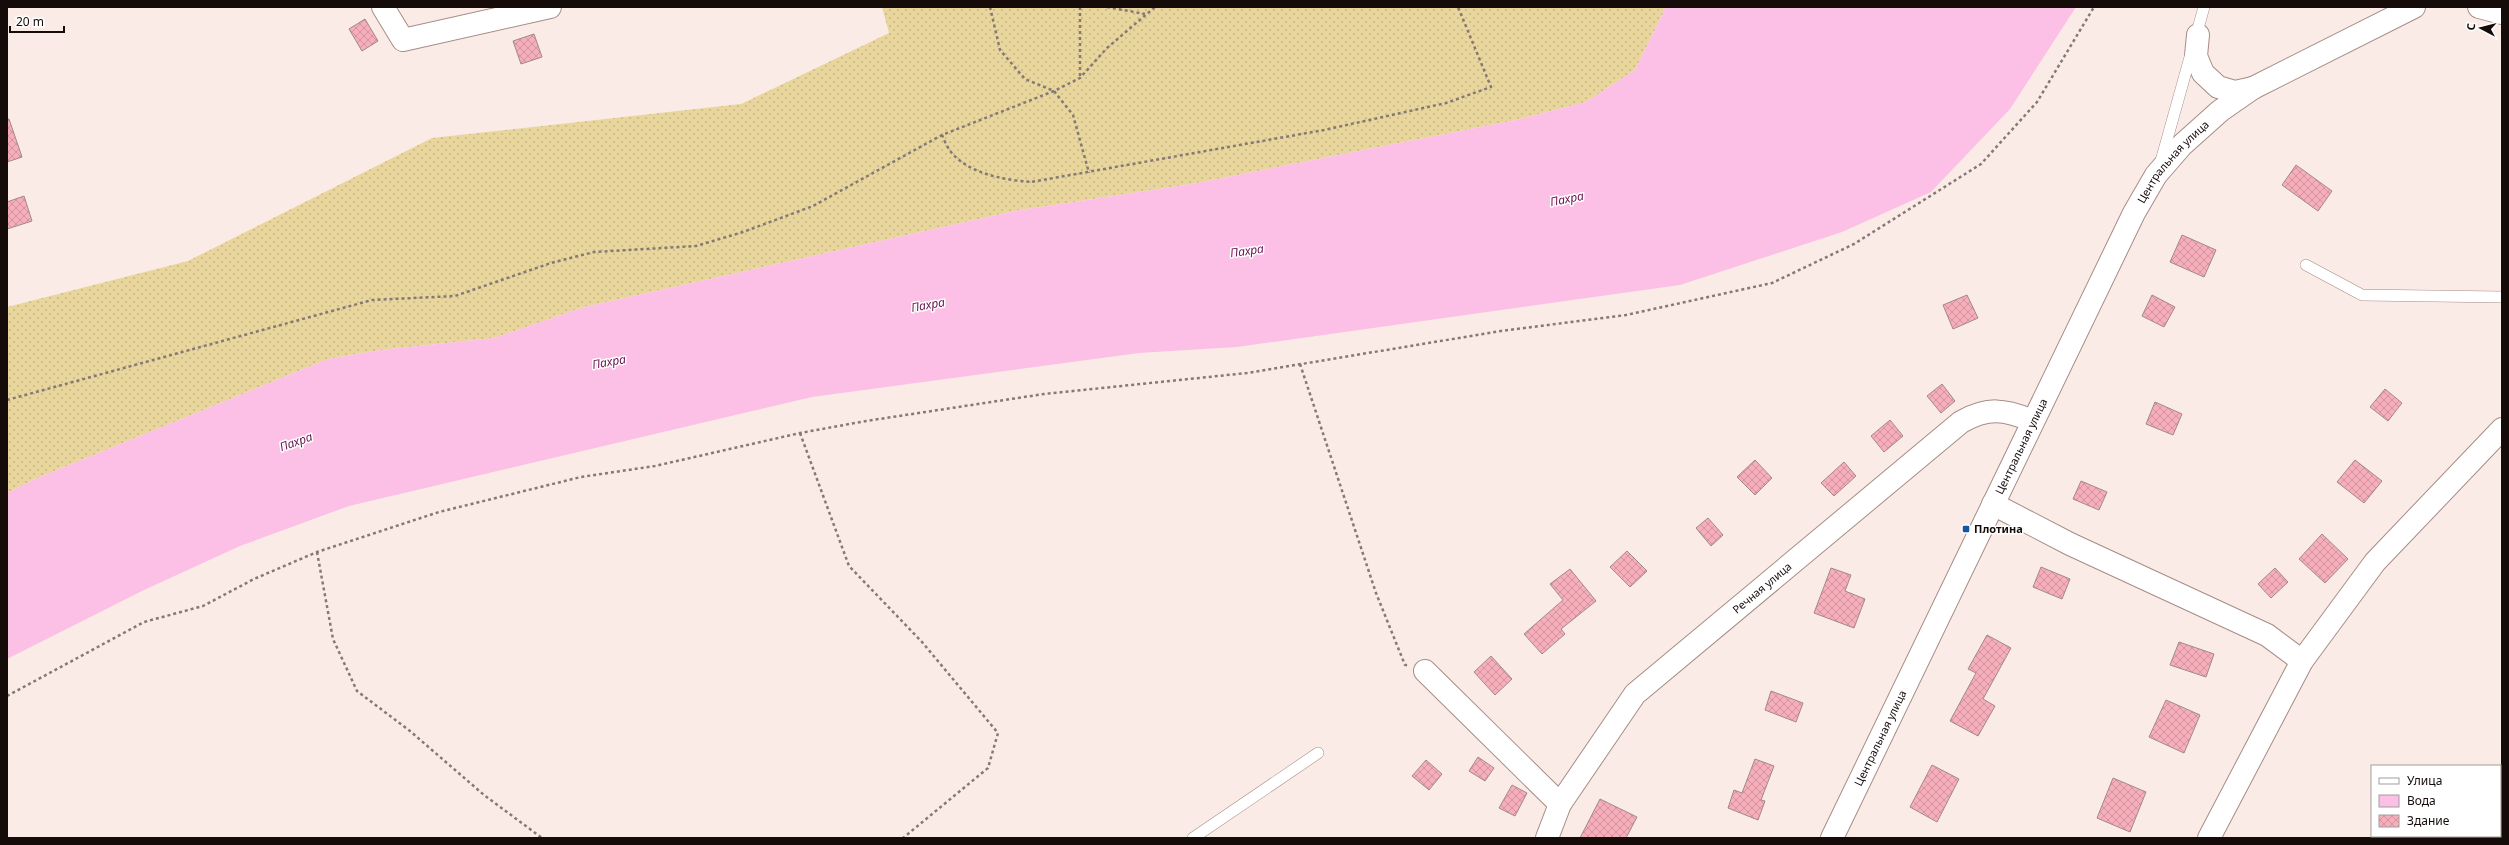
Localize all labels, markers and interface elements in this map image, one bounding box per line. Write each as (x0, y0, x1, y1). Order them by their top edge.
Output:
scale bar (10, 8, 64, 34)
north arrow (2461, 8, 2501, 48)
text: 20 m (16, 13, 44, 30)
text: С (2463, 22, 2478, 31)
street label: Центральная улица (2133, 117, 2212, 206)
water label: Пахра (1549, 187, 1585, 210)
water label: Пахра (1229, 240, 1265, 261)
water label: Пахра (910, 293, 946, 316)
water label: Пахра (591, 350, 627, 373)
street label: Центральная улица (1991, 396, 2050, 497)
water label: Пахра (277, 428, 315, 455)
place label: Плотина (1974, 521, 2023, 536)
marker: Плотина (1961, 524, 1971, 534)
street label: Речная улица (1729, 559, 1794, 617)
street label: Центральная улица (1850, 687, 1909, 788)
legend (2371, 765, 2501, 837)
text: Улица (2407, 772, 2442, 789)
text: Вода (2407, 792, 2436, 809)
text: Здание (2407, 812, 2450, 829)

